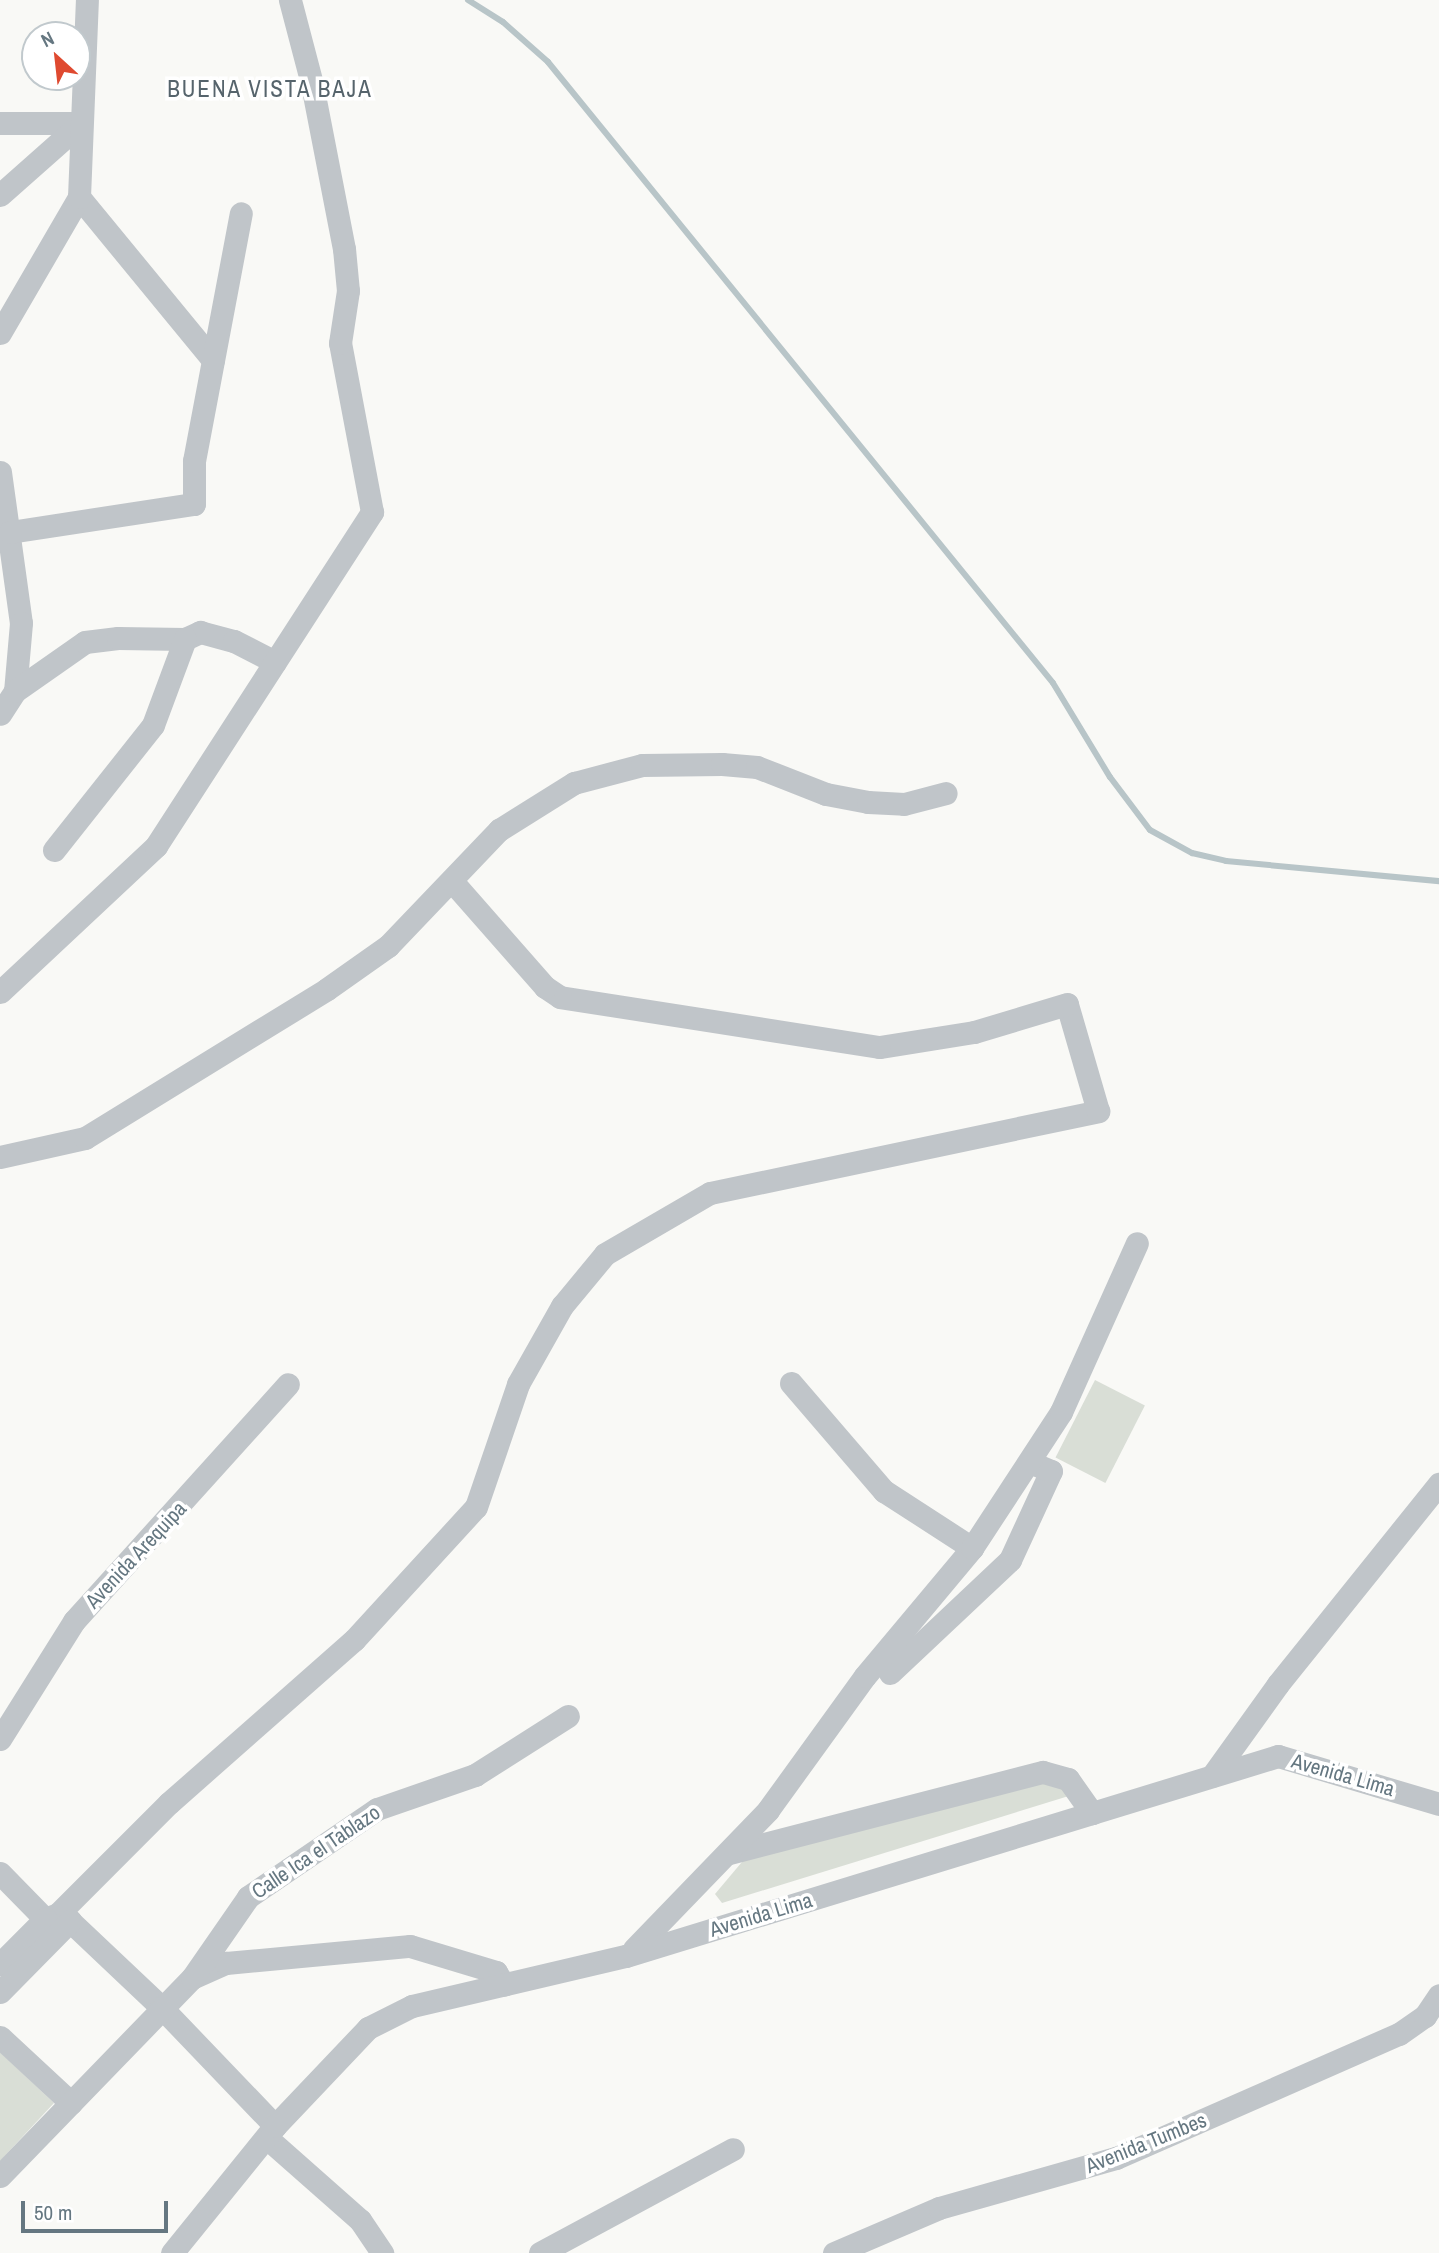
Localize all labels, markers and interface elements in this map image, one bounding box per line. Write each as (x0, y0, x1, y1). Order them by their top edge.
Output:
north arrow (21, 21, 91, 91)
text: N (36, 25, 58, 53)
district label: BUENA VISTA BAJA (168, 75, 372, 103)
street label: Avenida Arequipa (80, 1496, 192, 1614)
street label: Avenida Lima (1289, 1748, 1397, 1802)
street label: Calle Ica el Tablazo (247, 1800, 385, 1904)
street label: Avenida Lima (707, 1887, 815, 1943)
street label: Avenida Tumbes (1082, 2107, 1210, 2179)
scale bar (24, 2186, 172, 2230)
text: 50 m (34, 2198, 72, 2227)

